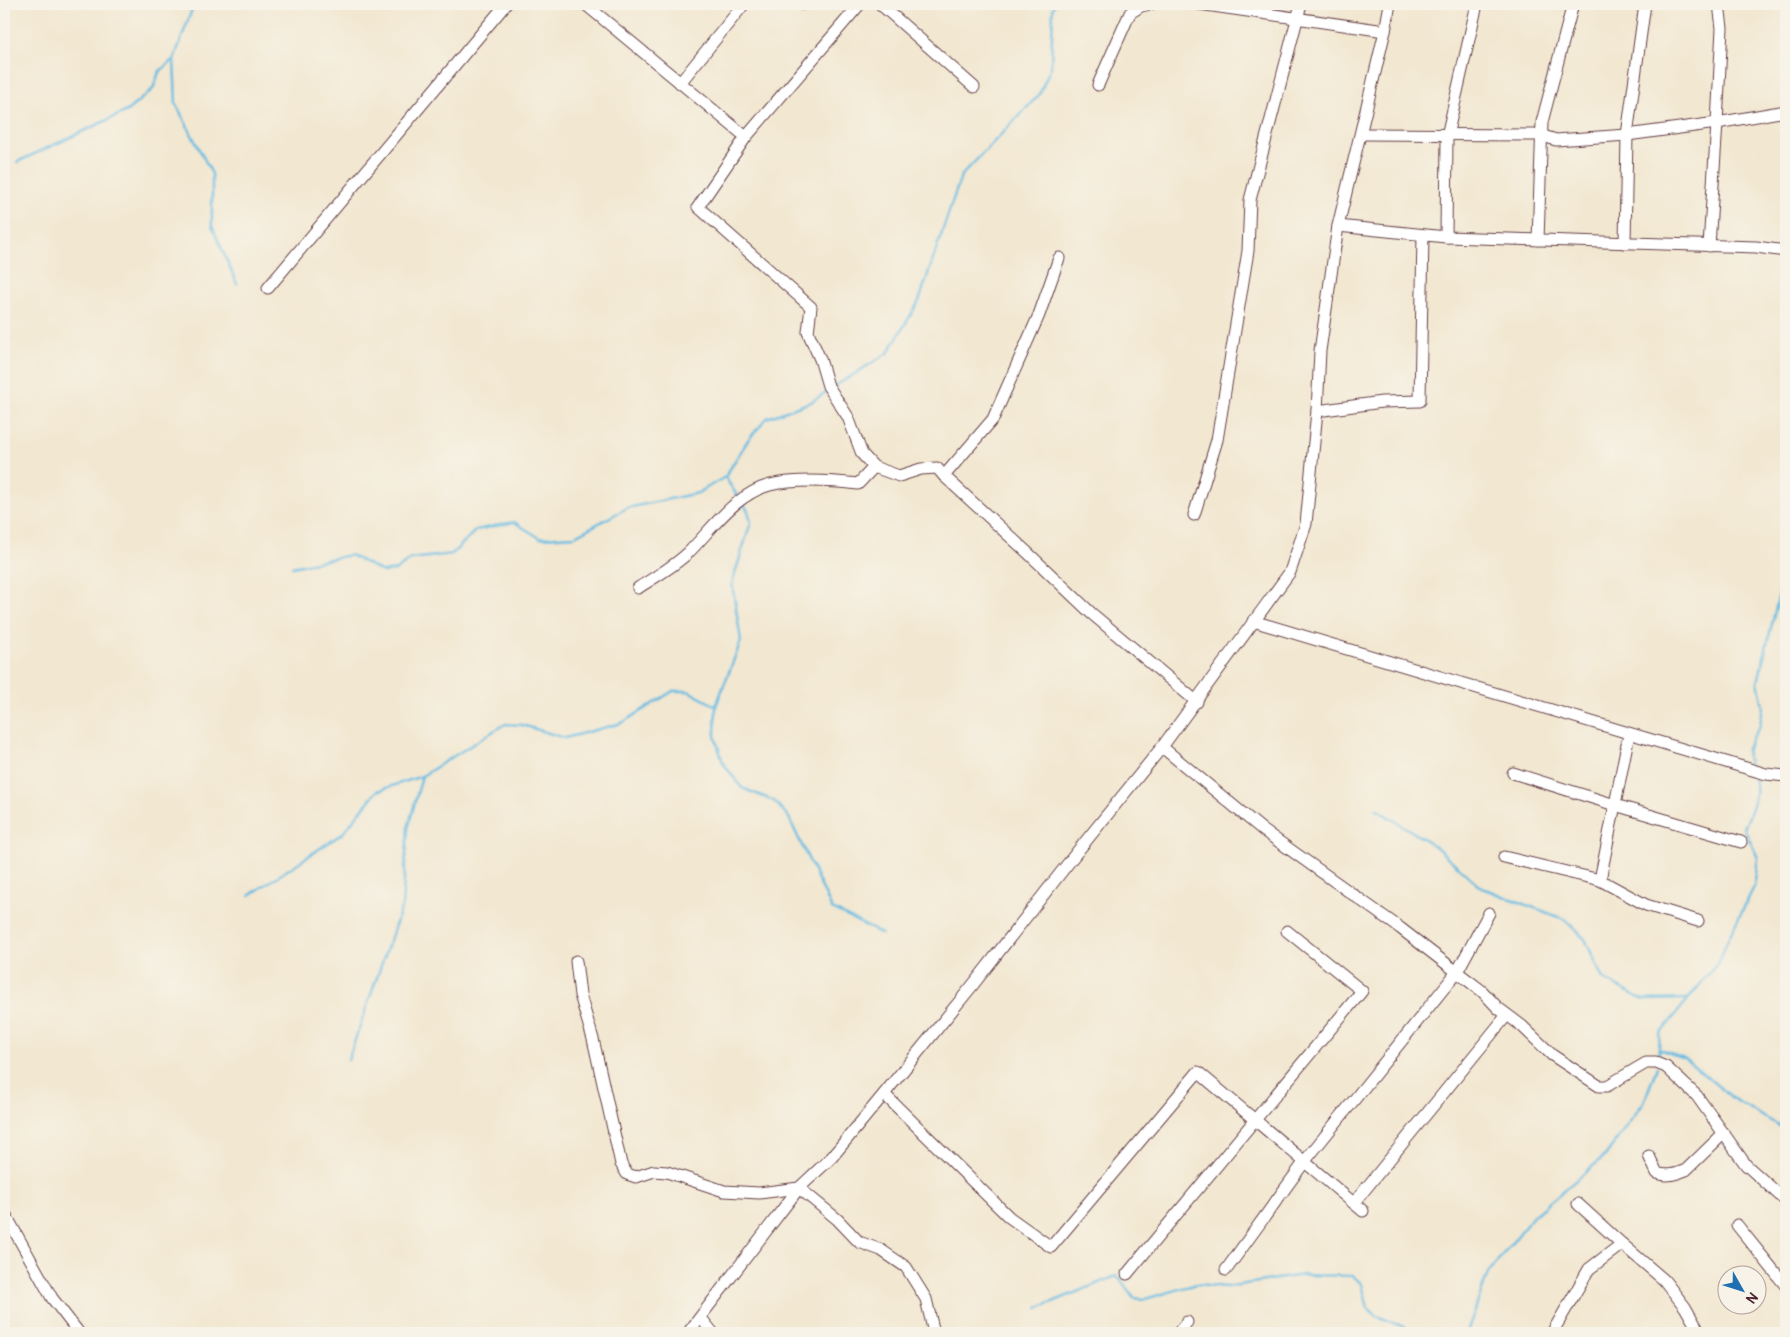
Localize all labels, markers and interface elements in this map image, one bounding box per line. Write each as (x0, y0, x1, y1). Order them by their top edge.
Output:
north arrow (1718, 1264, 1768, 1314)
text: N (1742, 1289, 1761, 1307)

